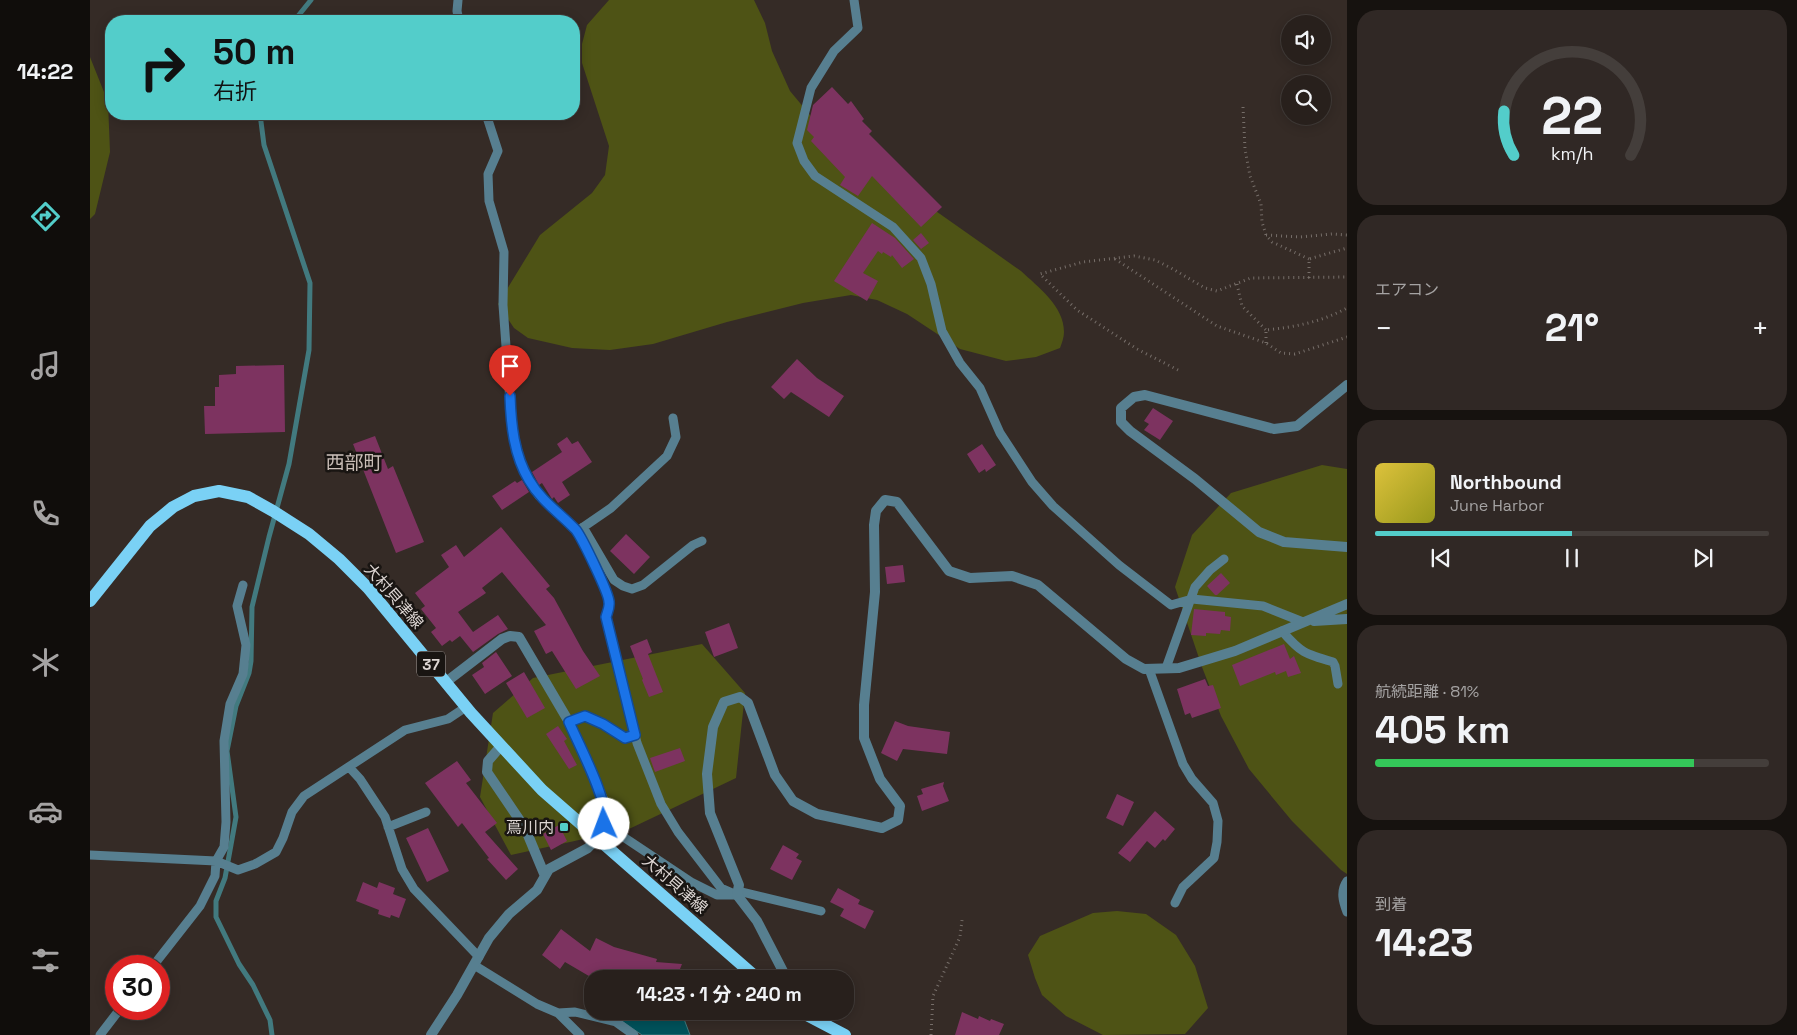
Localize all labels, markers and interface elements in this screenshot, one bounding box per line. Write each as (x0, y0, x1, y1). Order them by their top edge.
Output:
map controls (1281, 15, 1331, 125)
button: sound (1281, 15, 1331, 65)
text: 50 m (213, 30, 295, 74)
icon: right (130, 35, 195, 100)
text: 14:22 (17, 57, 73, 85)
button: search (1281, 75, 1331, 125)
text: 右折 (213, 77, 257, 105)
text: 22 (1541, 83, 1603, 149)
text: km/h (1551, 142, 1593, 165)
icon: directions (28, 199, 63, 234)
text: エアコン (1375, 279, 1439, 300)
text: 21° (1545, 304, 1599, 352)
text: − (1375, 310, 1392, 346)
text: + (1752, 310, 1769, 346)
pin (489, 345, 531, 396)
icon: music (28, 348, 63, 383)
icon: arrive (496, 352, 524, 380)
district label: 西部町 (325, 450, 383, 475)
text: Northbound (1450, 470, 1562, 495)
text: June Harbor (1450, 495, 1544, 516)
icon: phone (28, 496, 63, 531)
icon: previous (1427, 544, 1455, 572)
icon: pause (1558, 544, 1586, 572)
icon: next (1689, 544, 1717, 572)
street label: 大村貝津線 (360, 559, 428, 633)
icon: climate (28, 645, 63, 680)
road number: 37 (417, 652, 445, 676)
text: 航続距離 · 81% (1375, 681, 1479, 702)
text: 405 km (1375, 706, 1510, 754)
icon: car (28, 794, 63, 829)
position arrow (577, 797, 629, 849)
place label: 蔦川内 (506, 817, 554, 838)
marker: 蔦川内 (558, 821, 570, 833)
street label: 大村貝津線 (638, 850, 712, 918)
text: 到着 (1375, 894, 1407, 915)
text: 14:23 (1375, 919, 1473, 967)
icon: filters (28, 943, 63, 978)
speed limit sign: 30 (105, 955, 170, 1020)
text: 14:23 · 1 分 · 240 m (636, 982, 802, 1007)

